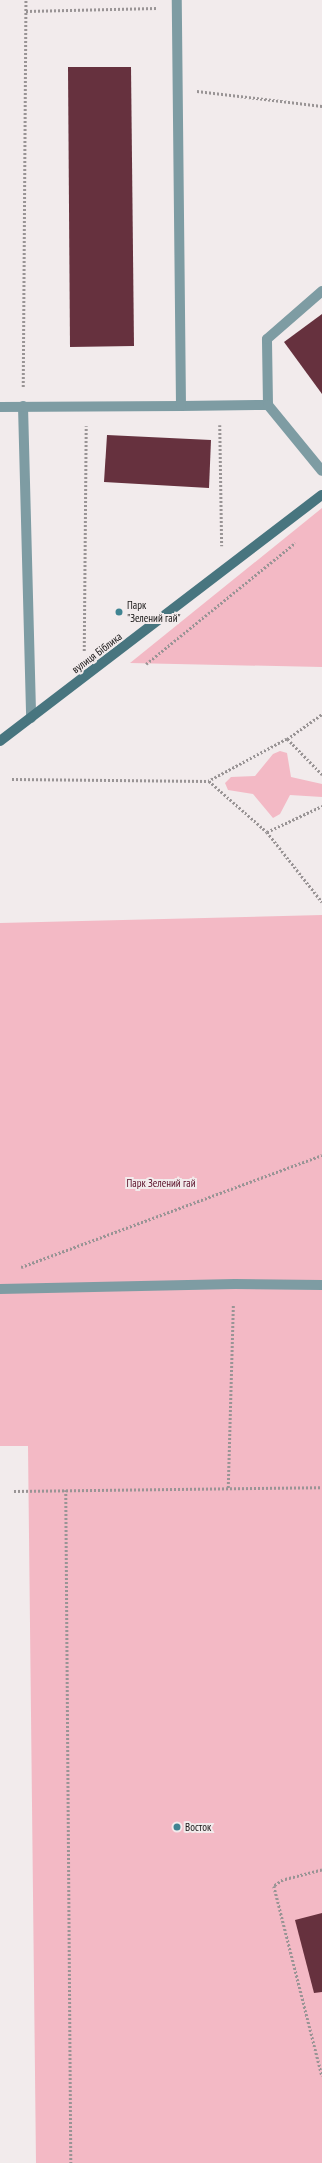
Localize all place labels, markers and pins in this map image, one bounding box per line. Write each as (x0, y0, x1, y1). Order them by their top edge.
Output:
place label: Парк "Зелений гай" (127, 599, 181, 625)
marker: Парк "Зелений гай" (114, 607, 124, 617)
place label: Восток (185, 1820, 211, 1834)
marker: Восток (172, 1822, 182, 1832)

